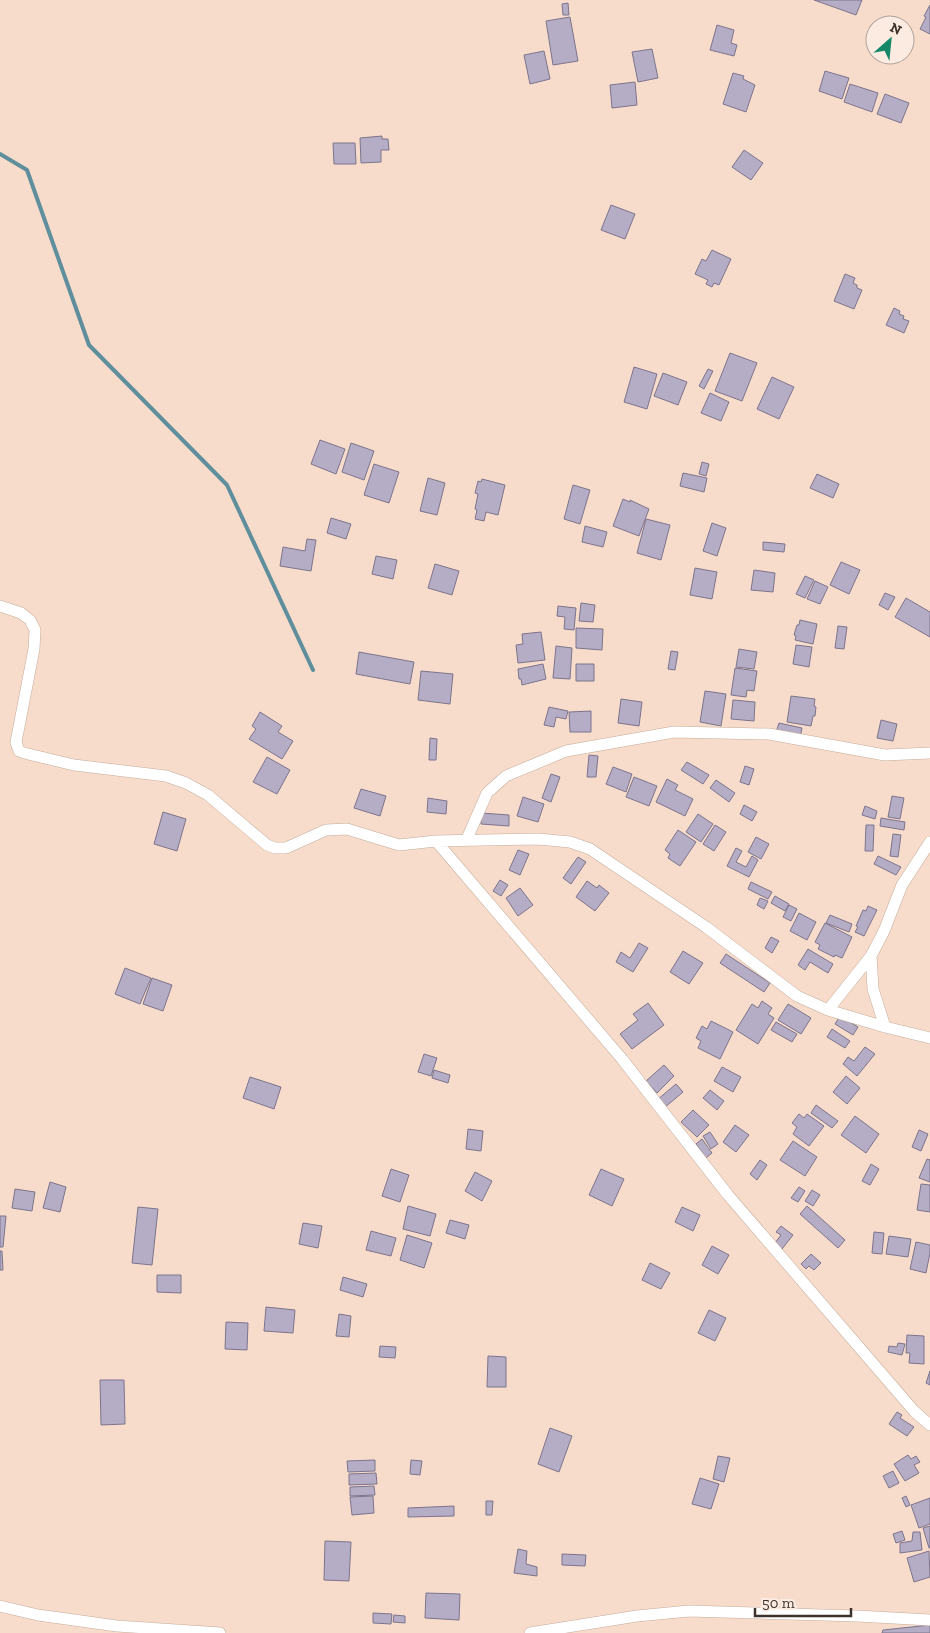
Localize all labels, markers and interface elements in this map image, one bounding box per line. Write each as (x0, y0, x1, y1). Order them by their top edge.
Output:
north arrow (865, 15, 915, 65)
text: N (887, 19, 905, 39)
scale bar (755, 1586, 851, 1618)
text: 50 m (762, 1594, 795, 1612)

